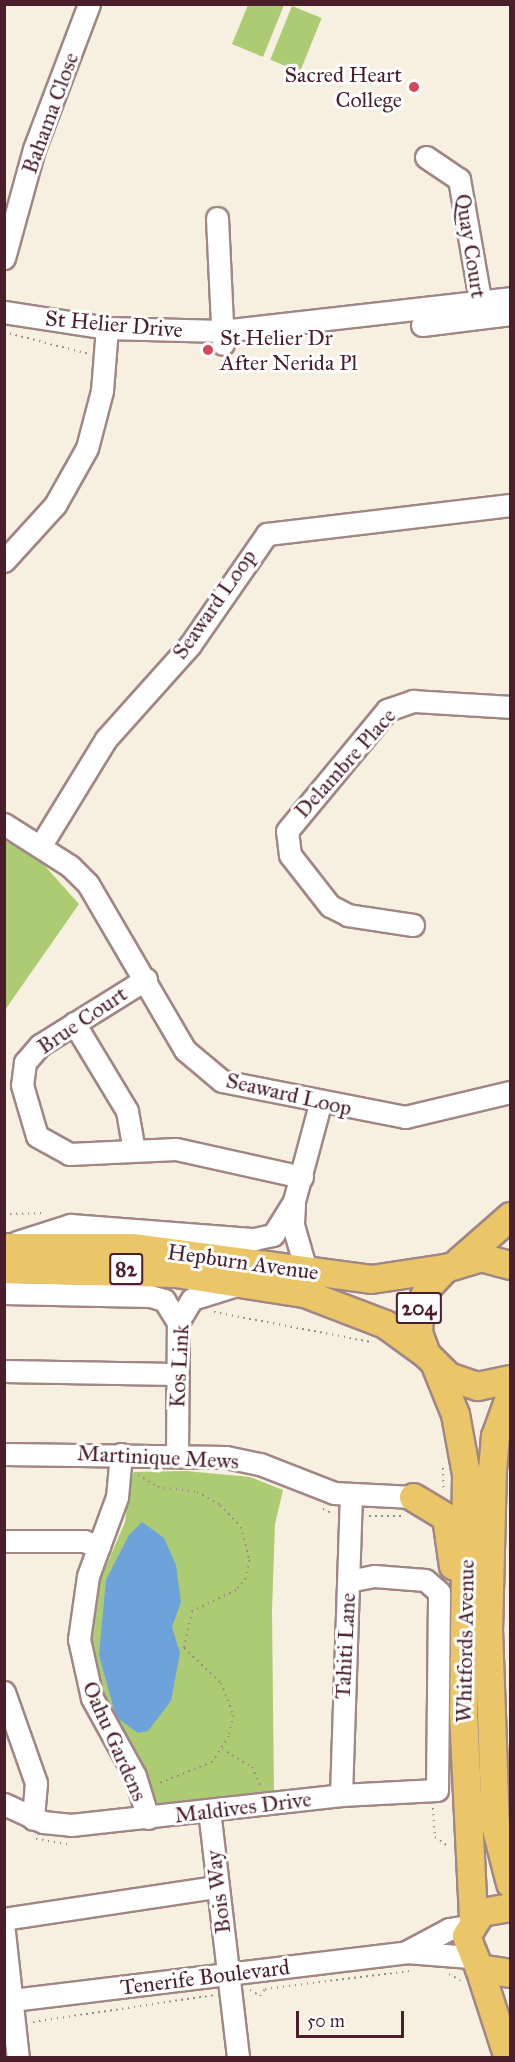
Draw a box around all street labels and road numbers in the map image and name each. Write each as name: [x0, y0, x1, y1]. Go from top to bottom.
street label: Bahama Close: [16, 49, 84, 177]
street label: Quay Court: [450, 192, 492, 300]
street label: St Helier Drive: [44, 305, 184, 343]
street label: Seaward Loop: [166, 544, 262, 664]
street label: Delambre Place: [289, 703, 401, 823]
street label: Brue Court: [32, 980, 132, 1060]
street label: Seaward Loop: [224, 1067, 354, 1121]
street label: Hepburn Avenue: [166, 1238, 320, 1286]
road number: 82: [108, 1251, 144, 1287]
road number: 204: [395, 1290, 443, 1326]
street label: Kos Link: [164, 1323, 194, 1409]
street label: Martinique Mews: [76, 1440, 240, 1474]
street label: Whitfords Avenue: [450, 1559, 480, 1723]
street label: Tahiti Lane: [329, 1592, 361, 1700]
street label: Oahu Gardens: [77, 1677, 153, 1805]
street label: Maldives Drive: [173, 1786, 313, 1828]
street label: Bois Way: [200, 1849, 236, 1935]
street label: Tenerife Boulevard: [119, 1954, 291, 2000]

